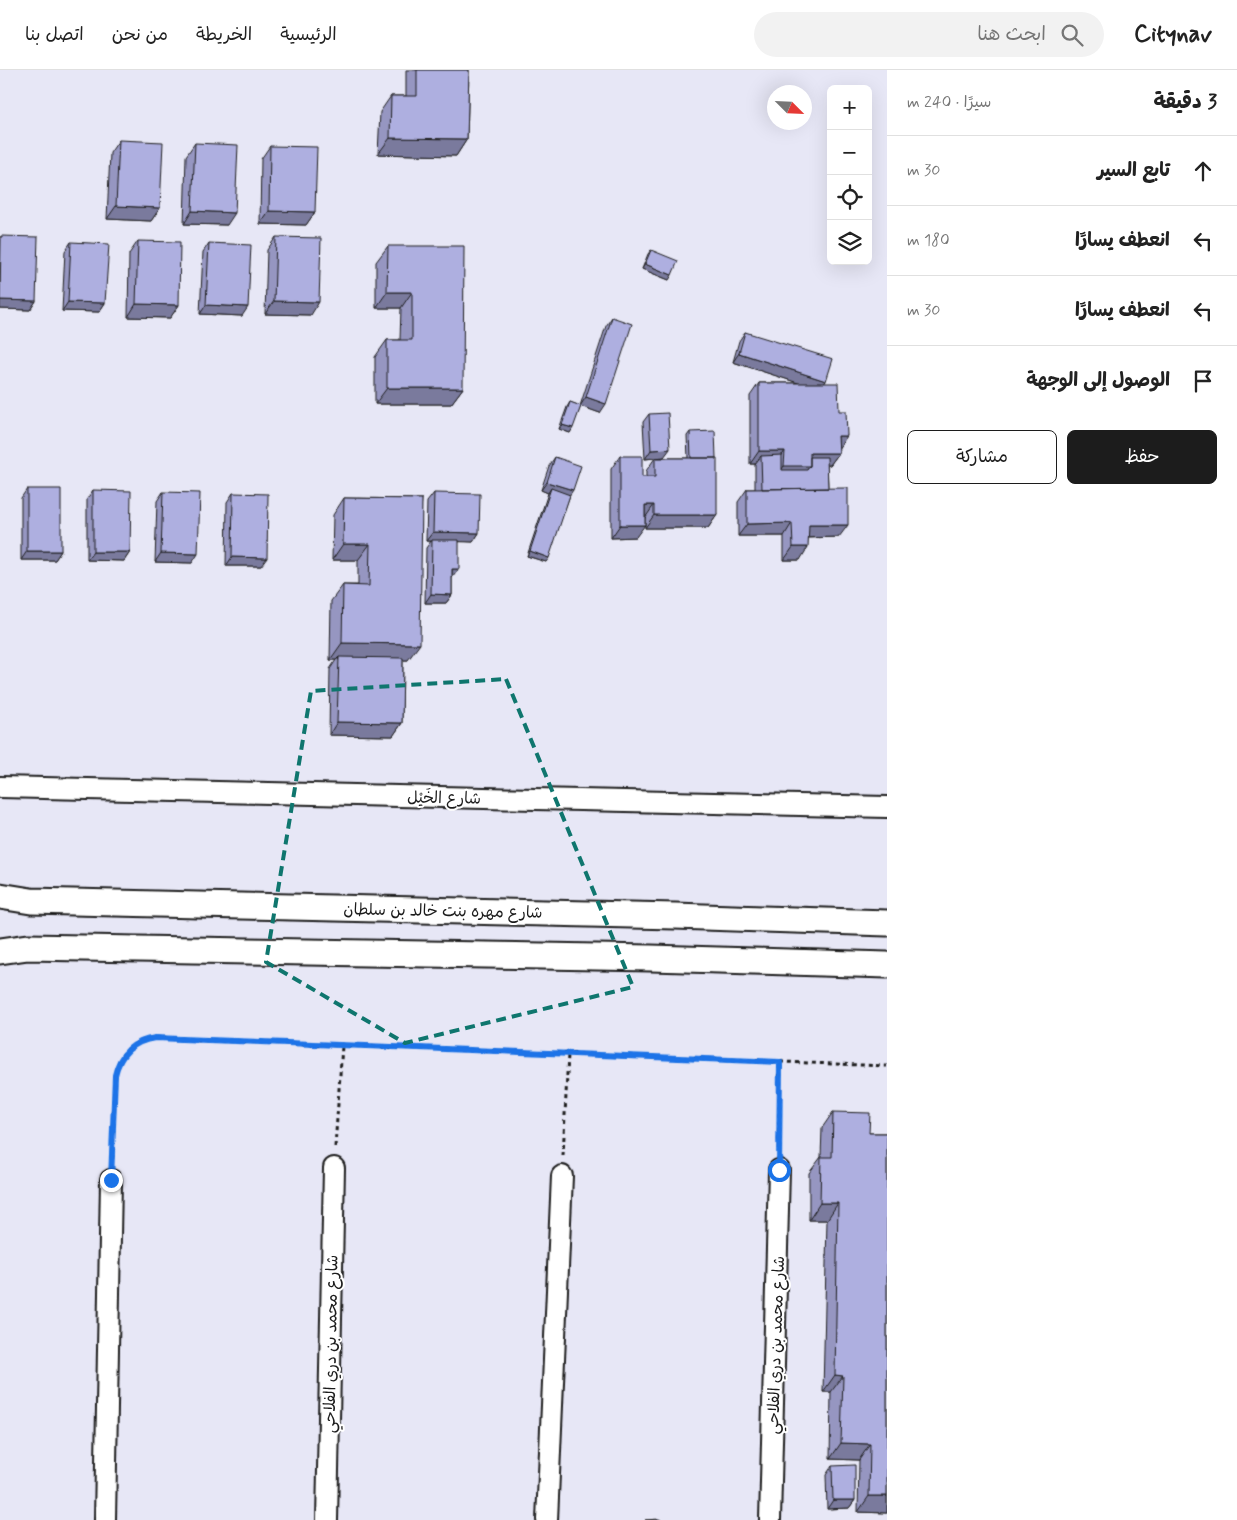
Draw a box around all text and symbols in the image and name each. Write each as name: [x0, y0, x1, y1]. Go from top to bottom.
search box: [754, 12, 1104, 57]
text: Citynav: [1134, 19, 1212, 50]
icon: search: [1058, 21, 1086, 49]
text: ابحث هنا: [977, 22, 1046, 47]
text: اتصل بنا: [25, 23, 84, 47]
text: من نحن: [112, 23, 168, 47]
text: الخريطة: [196, 23, 252, 47]
text: الرئيسية: [280, 23, 337, 47]
north arrow: [767, 85, 812, 130]
map controls: [827, 85, 872, 265]
button: +: [827, 85, 872, 130]
text: 3 دقيقة: [1153, 88, 1217, 116]
text: سيرًا · 240 m: [907, 92, 991, 113]
button: −: [827, 130, 872, 175]
icon: ahead: [1189, 157, 1217, 185]
text: تابع السير: [1097, 158, 1170, 183]
text: 30 m: [907, 160, 940, 181]
button: locate: [827, 175, 872, 220]
button: layers: [827, 220, 872, 265]
icon: left: [1189, 227, 1217, 255]
text: انعطف يسارًا: [1075, 228, 1170, 253]
text: 180 m: [907, 230, 950, 251]
icon: left: [1189, 297, 1217, 325]
text: انعطف يسارًا: [1075, 298, 1170, 323]
text: 30 m: [907, 300, 940, 321]
icon: arrive: [1189, 367, 1217, 395]
text: الوصول إلى الوجهة: [1026, 368, 1170, 393]
button: مشاركة: [907, 430, 1057, 484]
button: حفظ: [1067, 430, 1217, 484]
street label: شارع الخَيْل: [407, 787, 481, 810]
street label: شارع مهره بنت خالد بن سلطان: [343, 899, 543, 924]
route start: [768, 1159, 791, 1182]
route end: [100, 1169, 123, 1192]
street label: شارع محمد بن دري الفلاحي: [319, 1255, 347, 1434]
street label: شارع محمد بن دري الفلاحي: [763, 1255, 793, 1435]

